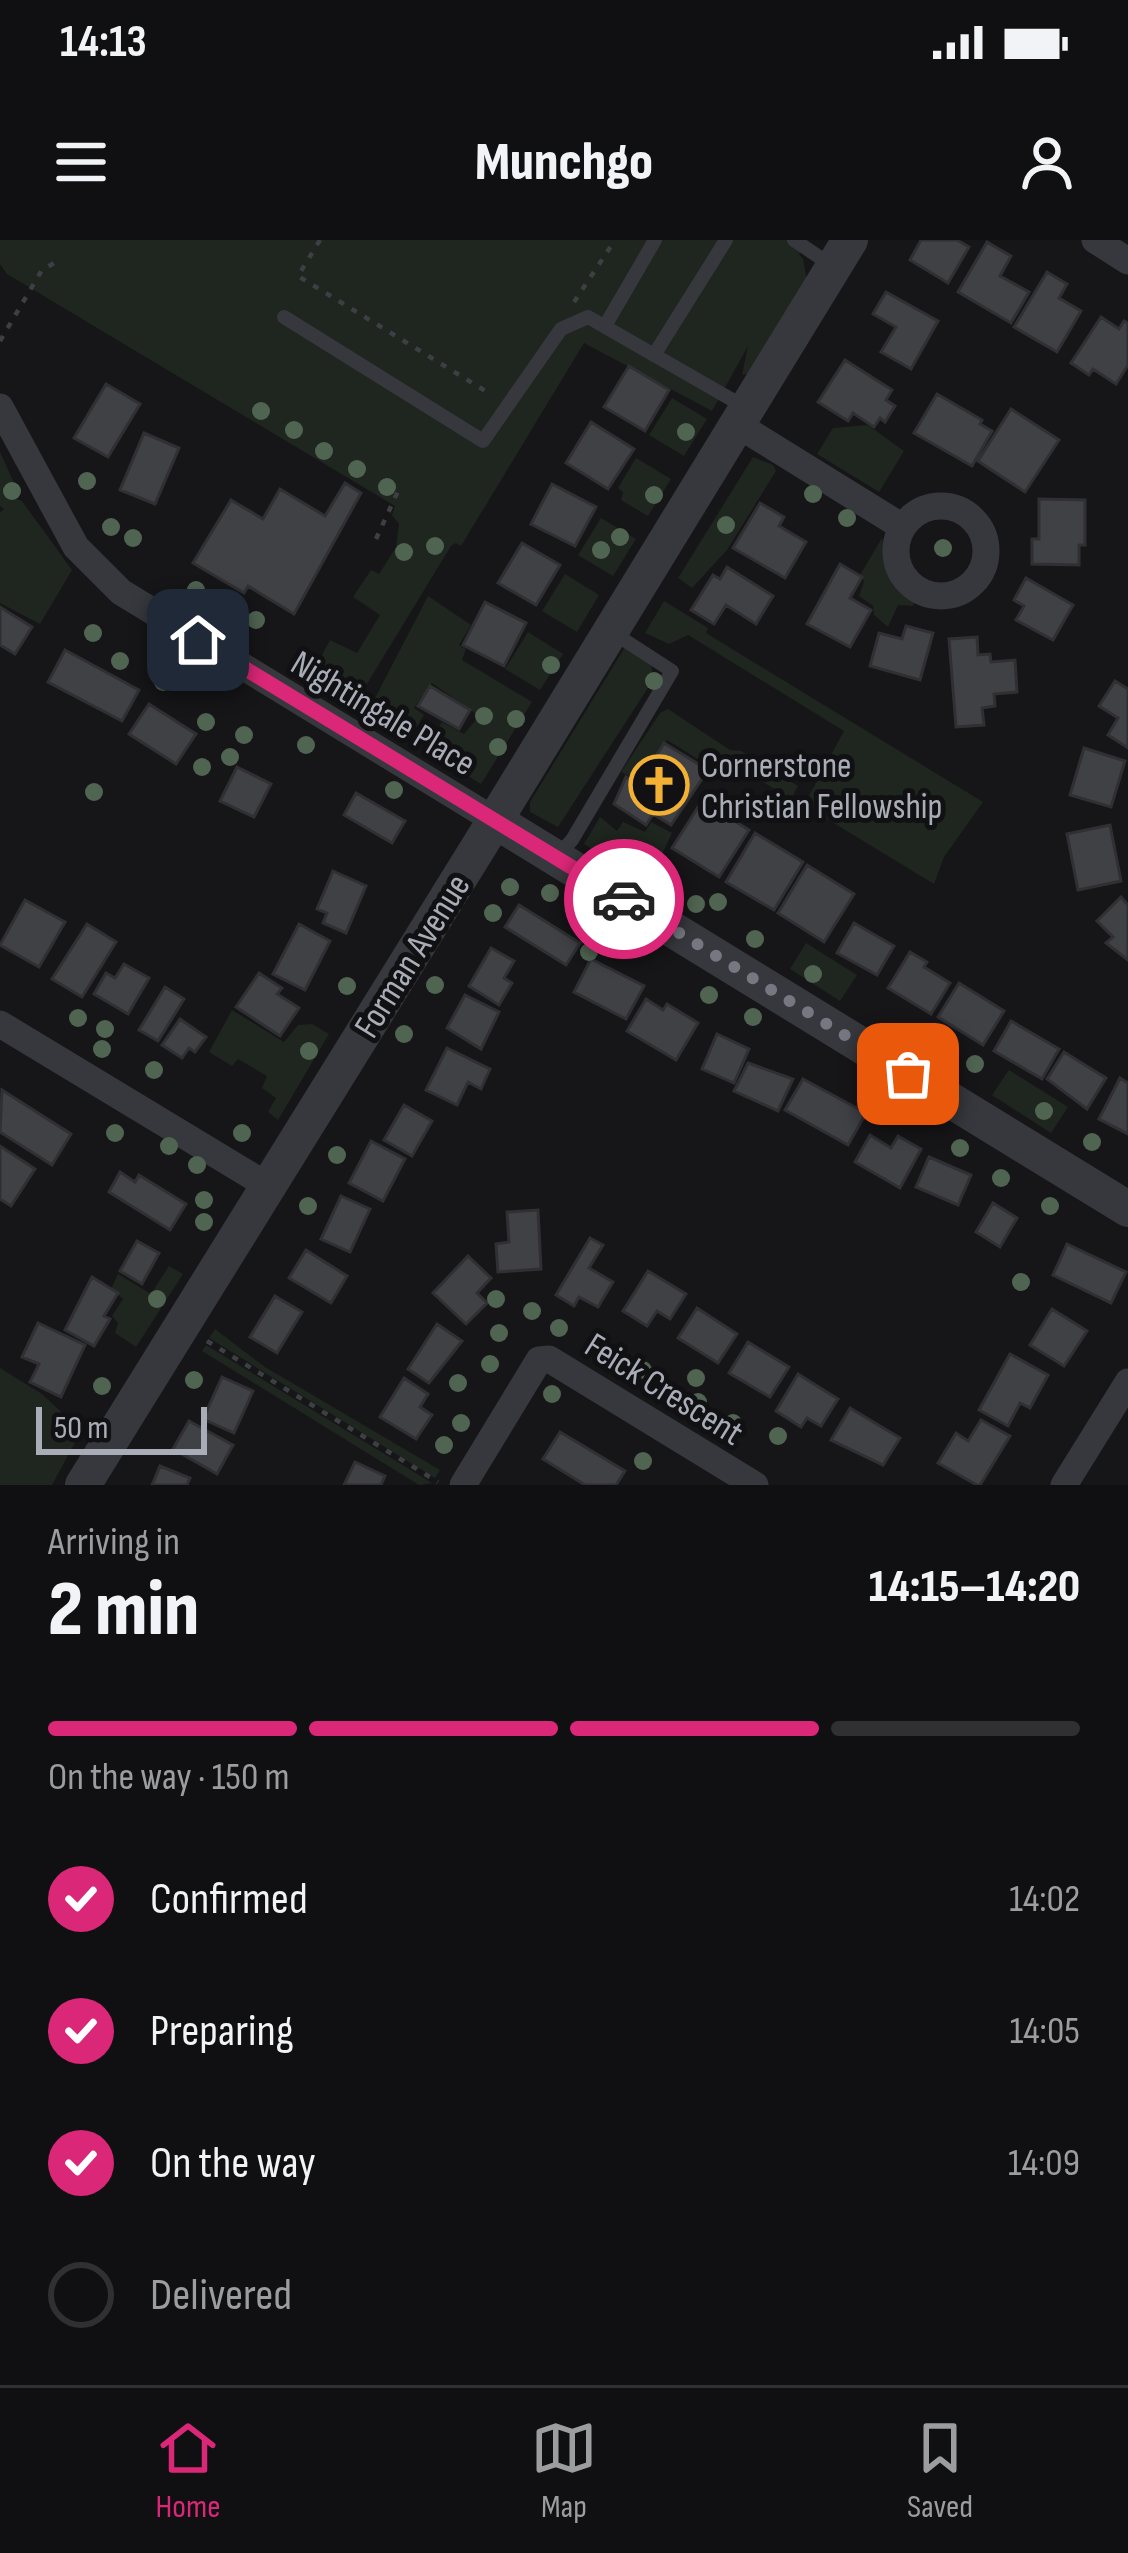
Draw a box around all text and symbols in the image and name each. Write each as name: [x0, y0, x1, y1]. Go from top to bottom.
text: 14:13: [60, 15, 147, 70]
icon: menu: [48, 129, 114, 195]
icon: person: [1014, 129, 1080, 195]
text: Munchgo: [475, 130, 653, 195]
pin: [147, 589, 249, 691]
icon: home: [165, 607, 231, 673]
street label: Nightingale Place: [283, 642, 483, 786]
place label: Cornerstone Christian Fellowship: [701, 745, 942, 829]
church icon: Cornerstone Christian Fellowship: [628, 754, 690, 816]
courier: [564, 839, 684, 959]
icon: car: [591, 866, 657, 932]
street label: Forman Avenue: [346, 867, 480, 1046]
pin: [857, 1023, 959, 1125]
icon: bag: [875, 1041, 941, 1107]
street label: Feick Crescent: [577, 1325, 751, 1456]
scale bar: [36, 1401, 207, 1454]
text: 50 m: [54, 1408, 108, 1448]
text: Arriving in: [48, 1519, 180, 1566]
text: 14:15–14:20: [869, 1560, 1080, 1615]
text: 2 min: [48, 1564, 199, 1657]
text: On the way · 150 m: [48, 1754, 290, 1801]
icon: check: [48, 1866, 114, 1932]
text: Confirmed: [150, 1872, 308, 1927]
text: 14:02: [1009, 1876, 1080, 1923]
icon: check: [48, 1998, 114, 2064]
text: Preparing: [150, 2004, 294, 2059]
text: 14:05: [1010, 2008, 1080, 2055]
icon: check: [48, 2130, 114, 2196]
text: On the way: [150, 2136, 316, 2191]
text: 14:09: [1008, 2140, 1080, 2187]
text: Delivered: [150, 2268, 292, 2323]
tab: Home: [155, 2415, 221, 2527]
tab: Map: [531, 2415, 597, 2527]
tab: Saved: [907, 2415, 973, 2527]

